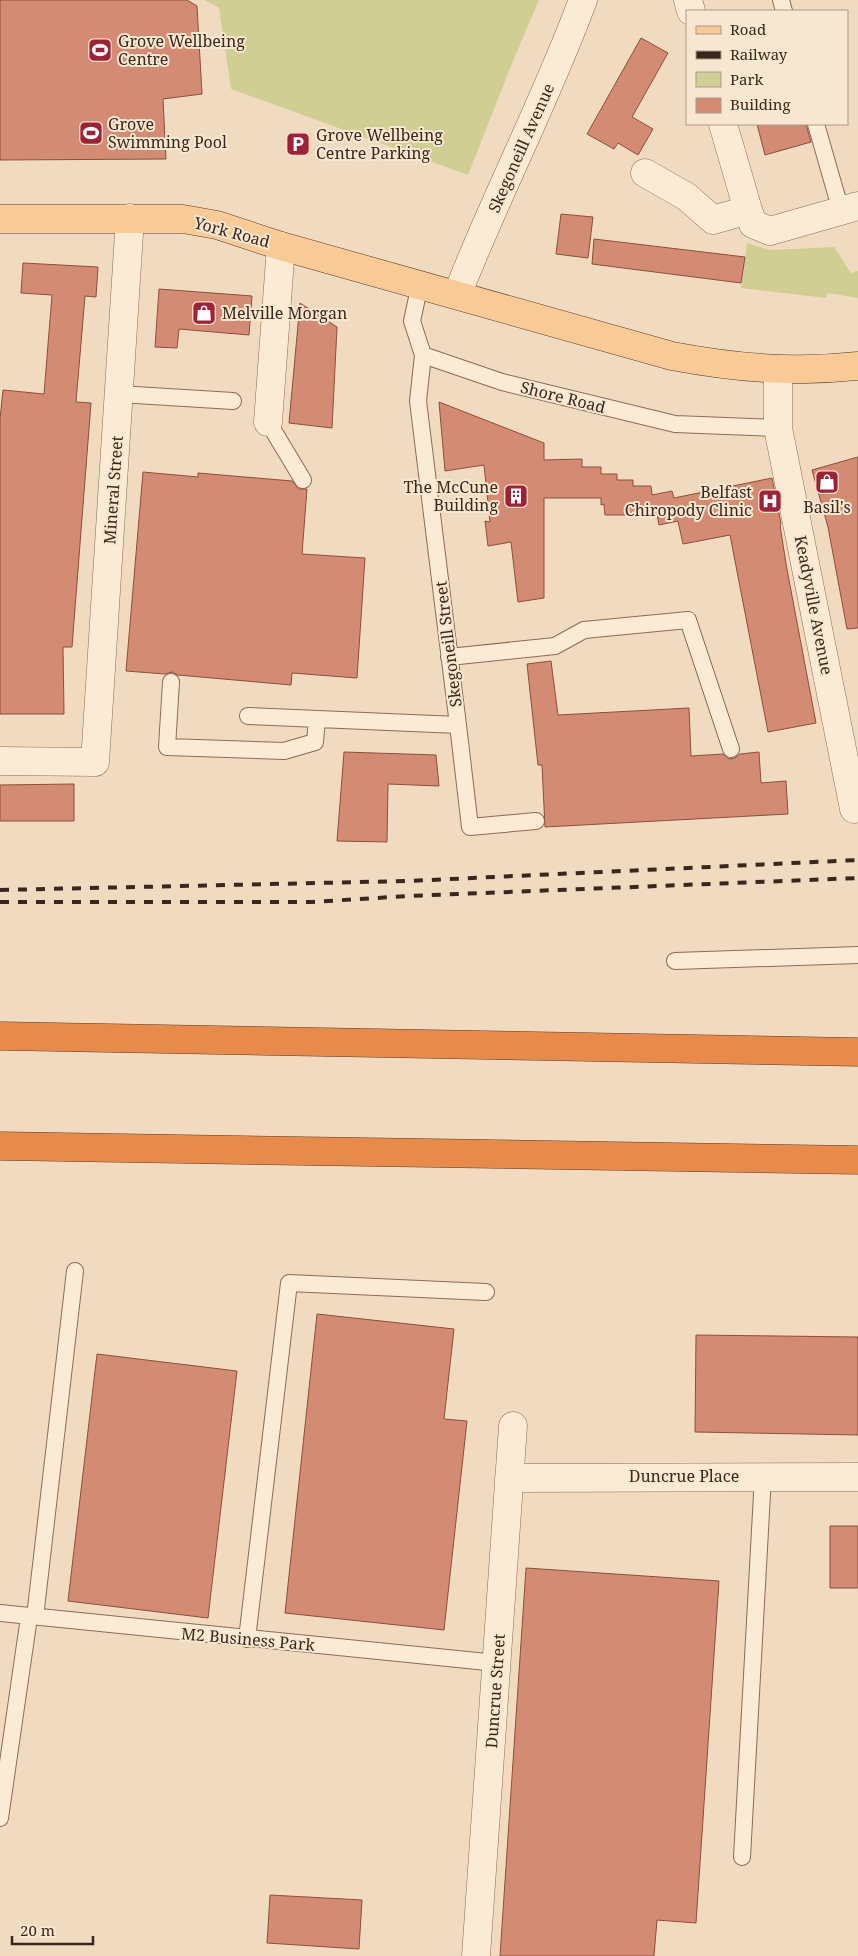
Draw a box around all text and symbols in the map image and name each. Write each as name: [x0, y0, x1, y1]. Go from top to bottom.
legend: [686, 10, 848, 125]
text: Road: [730, 19, 766, 39]
place label: Grove Wellbeing Centre: [118, 30, 245, 70]
sports icon: Grove Wellbeing Centre: [87, 37, 113, 63]
text: Railway: [730, 44, 788, 64]
text: Park: [730, 69, 764, 89]
street label: Skegoneill Avenue: [483, 80, 559, 216]
text: Building: [730, 94, 791, 114]
place label: Grove Swimming Pool: [108, 113, 227, 153]
sports icon: Grove Swimming Pool: [78, 120, 104, 146]
place label: Grove Wellbeing Centre Parking: [316, 124, 443, 164]
parking icon: Grove Wellbeing Centre Parking: [285, 131, 311, 157]
street label: York Road: [191, 211, 273, 253]
shop icon: Melville Morgan: [191, 300, 217, 326]
place label: Melville Morgan: [222, 302, 347, 324]
street label: Shore Road: [518, 376, 608, 418]
street label: Mineral Street: [98, 435, 128, 545]
shop icon: Basil's: [814, 469, 840, 495]
place label: The McCune Building: [404, 476, 498, 516]
place label: Belfast Chiropody Clinic: [625, 481, 752, 521]
building icon: The McCune Building: [503, 483, 529, 509]
hospital icon: Belfast Chiropody Clinic: [757, 488, 783, 514]
place label: Basil's: [803, 496, 851, 518]
street label: Keadyville Avenue: [790, 533, 838, 677]
street label: Skegoneill Street: [429, 579, 467, 708]
street label: Duncrue Place: [629, 1465, 739, 1487]
street label: M2 Business Park: [180, 1622, 316, 1656]
street label: Duncrue Street: [480, 1632, 510, 1749]
scale bar: [12, 1914, 94, 1946]
text: 20 m: [20, 1920, 55, 1940]

